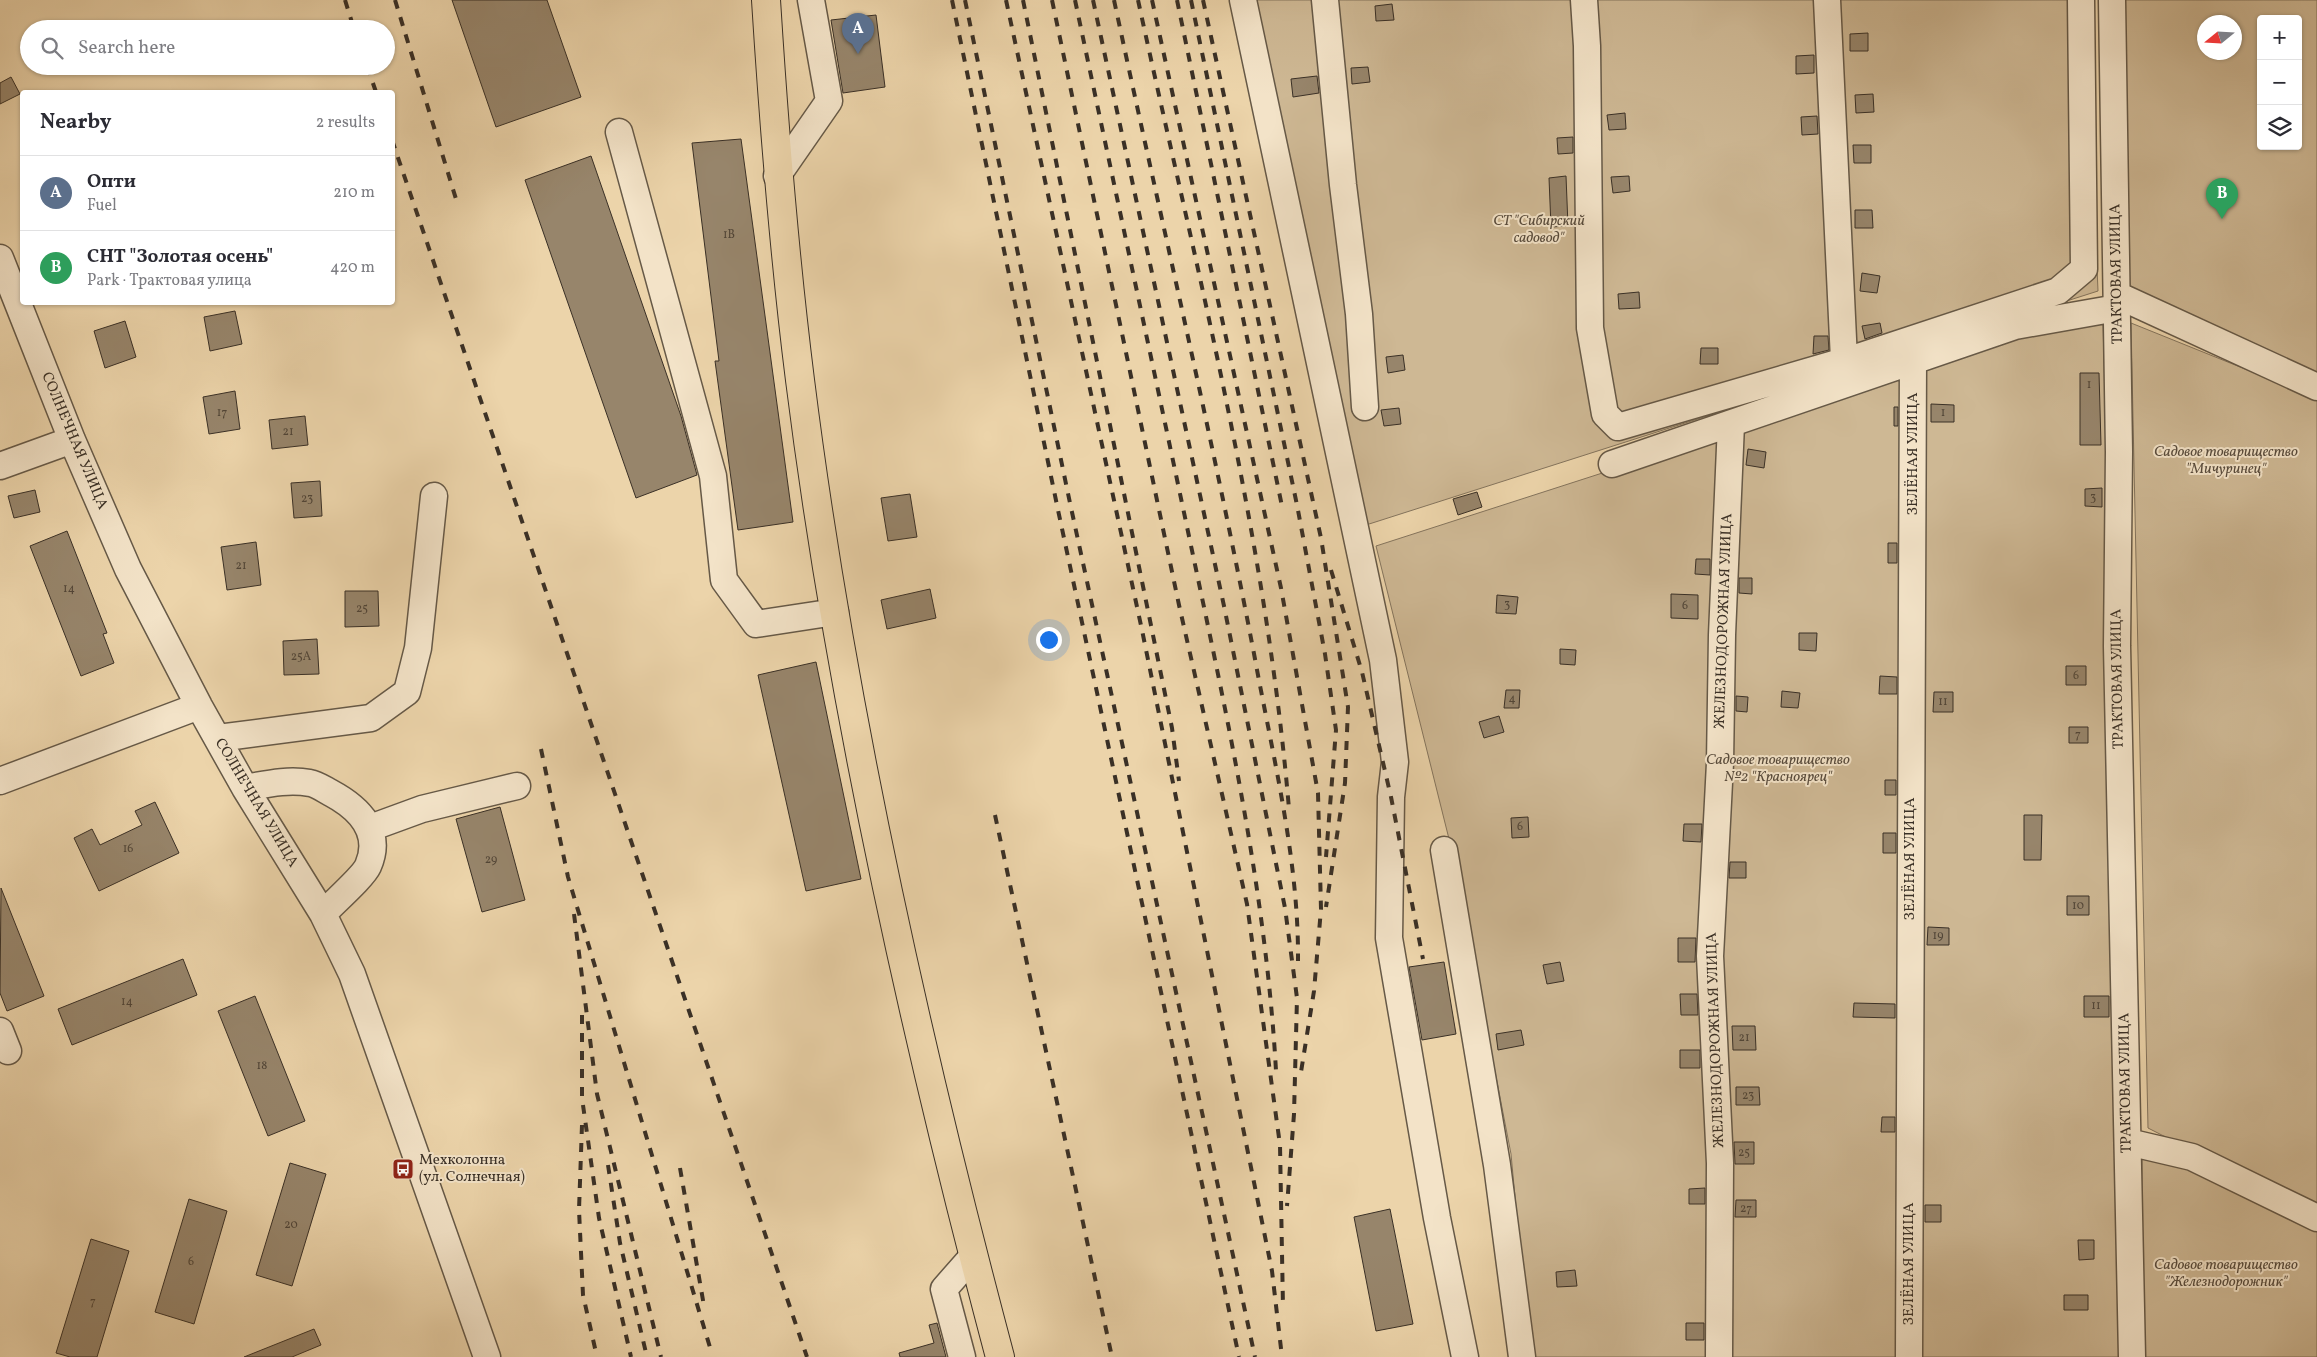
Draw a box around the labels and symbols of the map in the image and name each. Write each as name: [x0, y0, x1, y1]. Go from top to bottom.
pin: A: [842, 13, 874, 54]
north arrow: [2197, 15, 2242, 60]
pin: B: [2206, 178, 2238, 219]
street label: ТРАКТОВАЯ УЛИЦА: [2105, 203, 2129, 344]
park label: СТ "Сибирский садовод": [1493, 211, 1585, 249]
house number: 1В: [723, 227, 735, 243]
street label: СОЛНЕЧНАЯ УЛИЦА: [36, 369, 113, 513]
house number: 1: [2087, 377, 2091, 393]
street label: ЗЕЛЁНАЯ УЛИЦА: [1903, 392, 1924, 516]
house number: 17: [217, 405, 227, 421]
house number: 1: [1941, 405, 1945, 421]
house number: 21: [282, 424, 294, 440]
park label: Садовое товарищество "Мичуринец": [2154, 442, 2298, 480]
house number: 3: [2090, 490, 2096, 506]
house number: 23: [301, 491, 313, 507]
street label: ЖЕЛЕЗНОДОРОЖНАЯ УЛИЦА: [1710, 512, 1738, 729]
house number: 21: [235, 558, 247, 574]
house number: 14: [63, 581, 75, 597]
house number: 3: [1504, 597, 1510, 613]
house number: 6: [1682, 598, 1688, 614]
house number: 25: [356, 601, 368, 617]
street label: ТРАКТОВАЯ УЛИЦА: [2106, 608, 2130, 749]
your location: [1036, 627, 1062, 653]
house number: 25А: [291, 649, 312, 665]
house number: 6: [2073, 668, 2079, 684]
house number: 4: [1508, 691, 1516, 707]
house number: 11: [1938, 694, 1948, 710]
house number: 7: [2075, 727, 2081, 743]
street label: СОЛНЕЧНАЯ УЛИЦА: [209, 734, 303, 872]
park label: Садовое товарищество №2 "Красноярец": [1706, 750, 1850, 788]
street label: ЗЕЛЁНАЯ УЛИЦА: [1900, 797, 1921, 921]
house number: 6: [1517, 819, 1523, 835]
house number: 16: [123, 841, 133, 857]
house number: 29: [485, 852, 497, 868]
house number: 10: [2072, 898, 2084, 914]
house number: 19: [1933, 928, 1943, 944]
street label: ЖЕЛЕЗНОДОРОЖНАЯ УЛИЦА: [1702, 931, 1730, 1148]
house number: 14: [121, 994, 133, 1010]
house number: 11: [2091, 998, 2101, 1014]
street label: ТРАКТОВАЯ УЛИЦА: [2114, 1012, 2138, 1153]
house number: 21: [1738, 1030, 1750, 1046]
house number: 18: [257, 1058, 267, 1074]
house number: 23: [1742, 1088, 1754, 1104]
house number: 25: [1738, 1145, 1750, 1161]
place label: Мехколонна (ул. Солнечная): [419, 1150, 525, 1188]
bus stop icon: Мехколонна (ул. Солнечная): [391, 1157, 415, 1181]
house number: 27: [1740, 1201, 1752, 1217]
street label: ЗЕЛЁНАЯ УЛИЦА: [1899, 1202, 1920, 1326]
house number: 20: [284, 1217, 298, 1233]
house number: 6: [188, 1254, 194, 1270]
park label: Садовое товарищество "Железнодорожник": [2154, 1255, 2298, 1293]
house number: 7: [90, 1294, 96, 1310]

